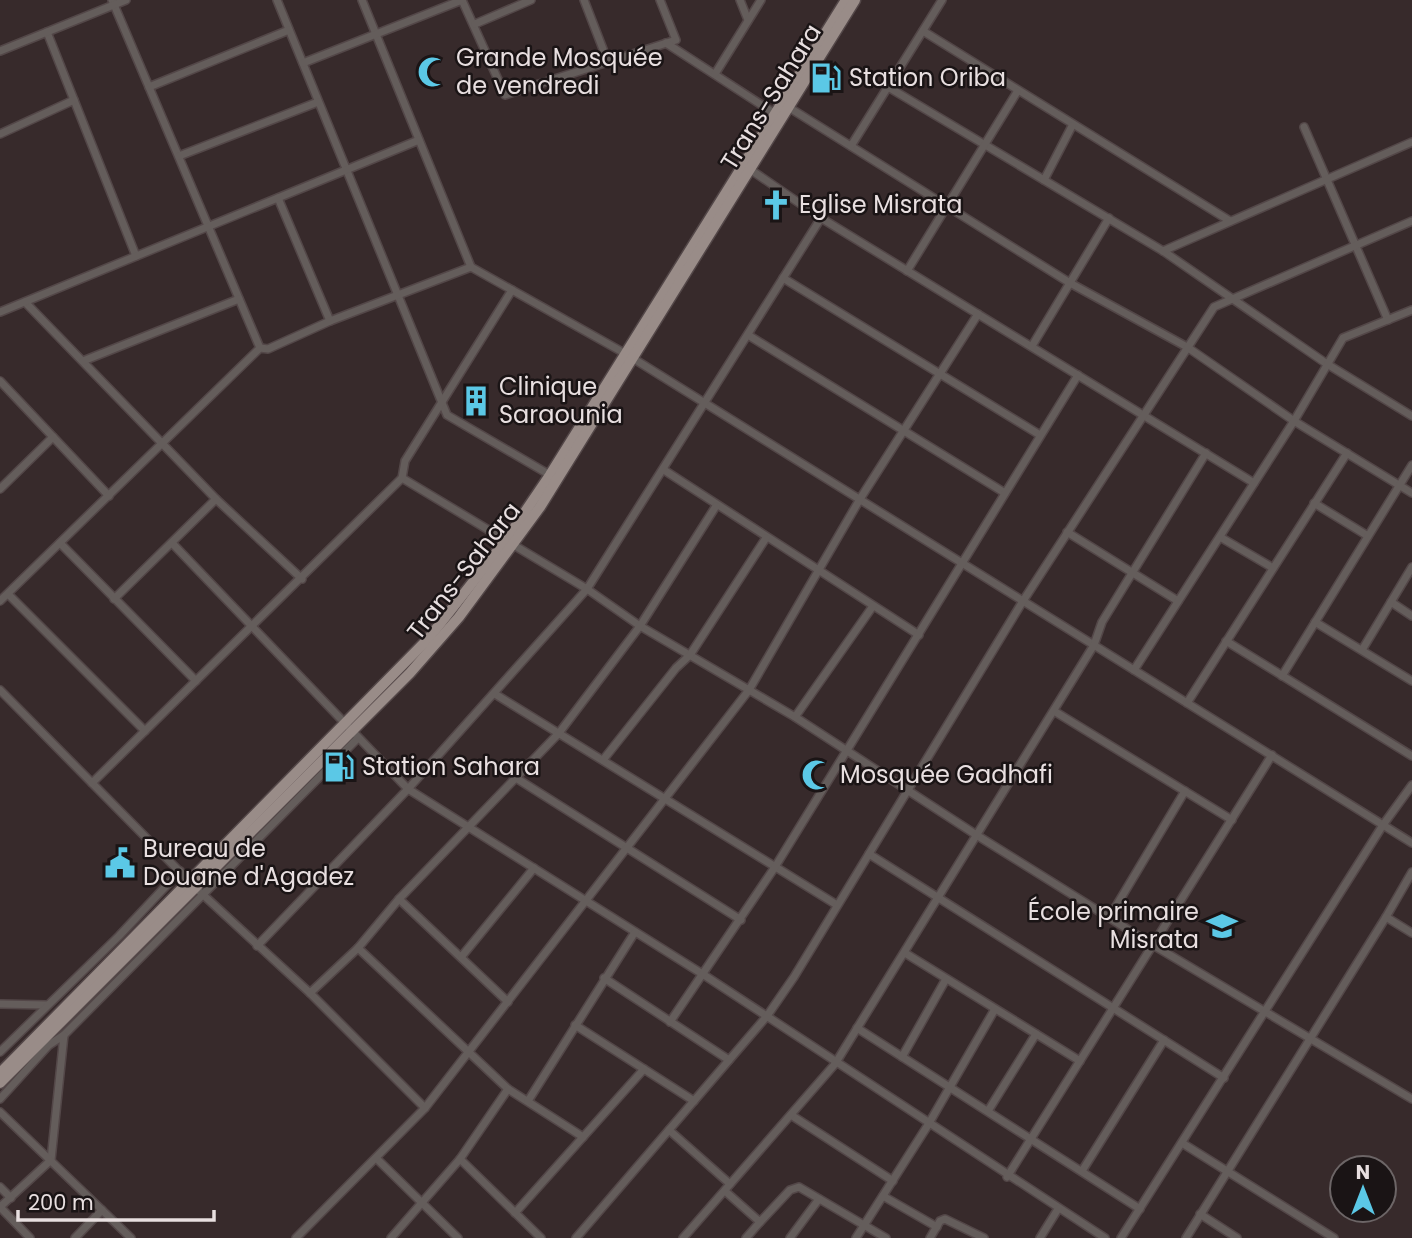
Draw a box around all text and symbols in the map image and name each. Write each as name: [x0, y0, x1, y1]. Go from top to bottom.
street label: Trans-Sahara: [713, 17, 829, 176]
place label: Grande Mosquée de vendredi: [456, 41, 663, 102]
mosque icon: Grande Mosquée de vendredi: [416, 55, 450, 89]
fuel station icon: Station Oriba: [809, 61, 843, 95]
place label: Station Oriba: [849, 61, 1006, 94]
church icon: Eglise Misrata: [759, 188, 793, 222]
place label: Eglise Misrata: [799, 188, 962, 221]
place label: Clinique Saraounia: [499, 370, 623, 431]
building icon: Clinique Saraounia: [459, 384, 493, 418]
street label: Trans-Sahara: [399, 495, 528, 646]
fuel station icon: Station Sahara: [322, 750, 356, 784]
place label: Station Sahara: [362, 750, 540, 783]
mosque icon: Mosquée Gadhafi: [800, 758, 834, 792]
place label: Mosquée Gadhafi: [840, 758, 1053, 791]
place label: Bureau de Douane d'Agadez: [143, 832, 354, 893]
public building icon: Bureau de Douane d'Agadez: [103, 846, 137, 880]
place label: École primaire Misrata: [1028, 895, 1199, 956]
school or university icon: École primaire Misrata: [1205, 909, 1239, 943]
north arrow: [1328, 1154, 1398, 1224]
text: N: [1356, 1159, 1370, 1186]
scale bar: [18, 1178, 214, 1222]
text: 200 m: [28, 1188, 94, 1217]

